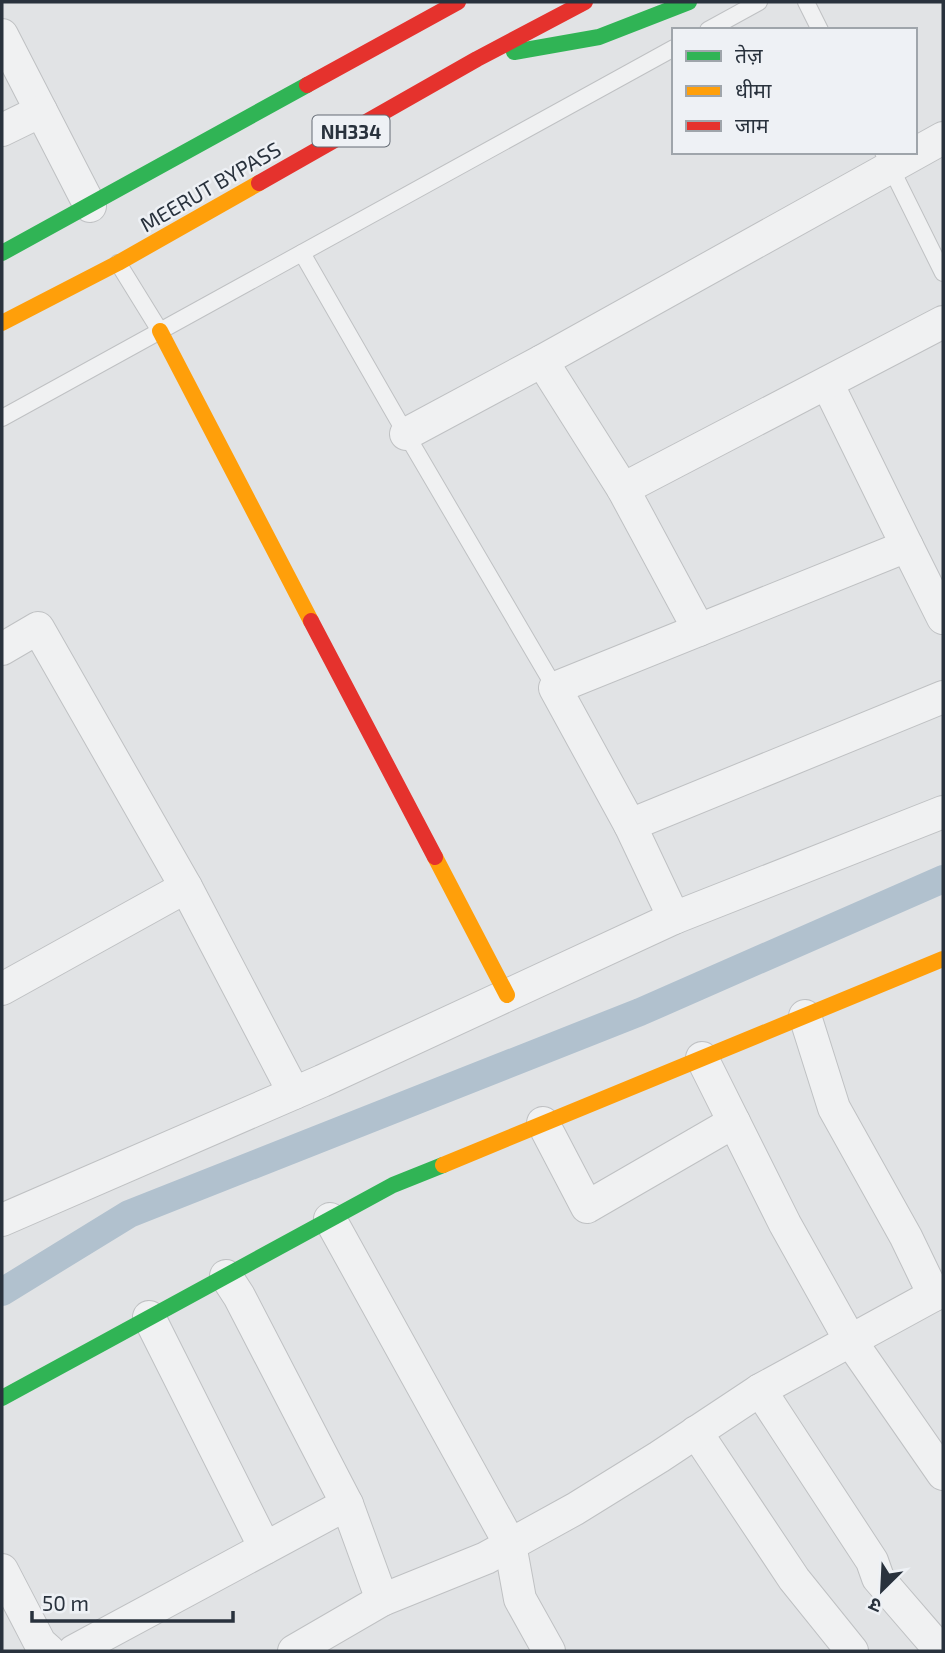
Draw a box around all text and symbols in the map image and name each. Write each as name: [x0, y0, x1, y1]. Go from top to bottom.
legend: [672, 28, 917, 154]
text: तेज़: [735, 42, 763, 67]
text: धीमा: [735, 77, 772, 102]
text: जाम: [735, 112, 769, 137]
road number: NH334: [312, 116, 390, 146]
street label: MEERUT BYPASS: [135, 136, 285, 236]
north arrow: [847, 1555, 917, 1625]
scale bar: [32, 1580, 233, 1624]
text: 50 m: [42, 1590, 89, 1615]
text: उ: [864, 1593, 885, 1619]

